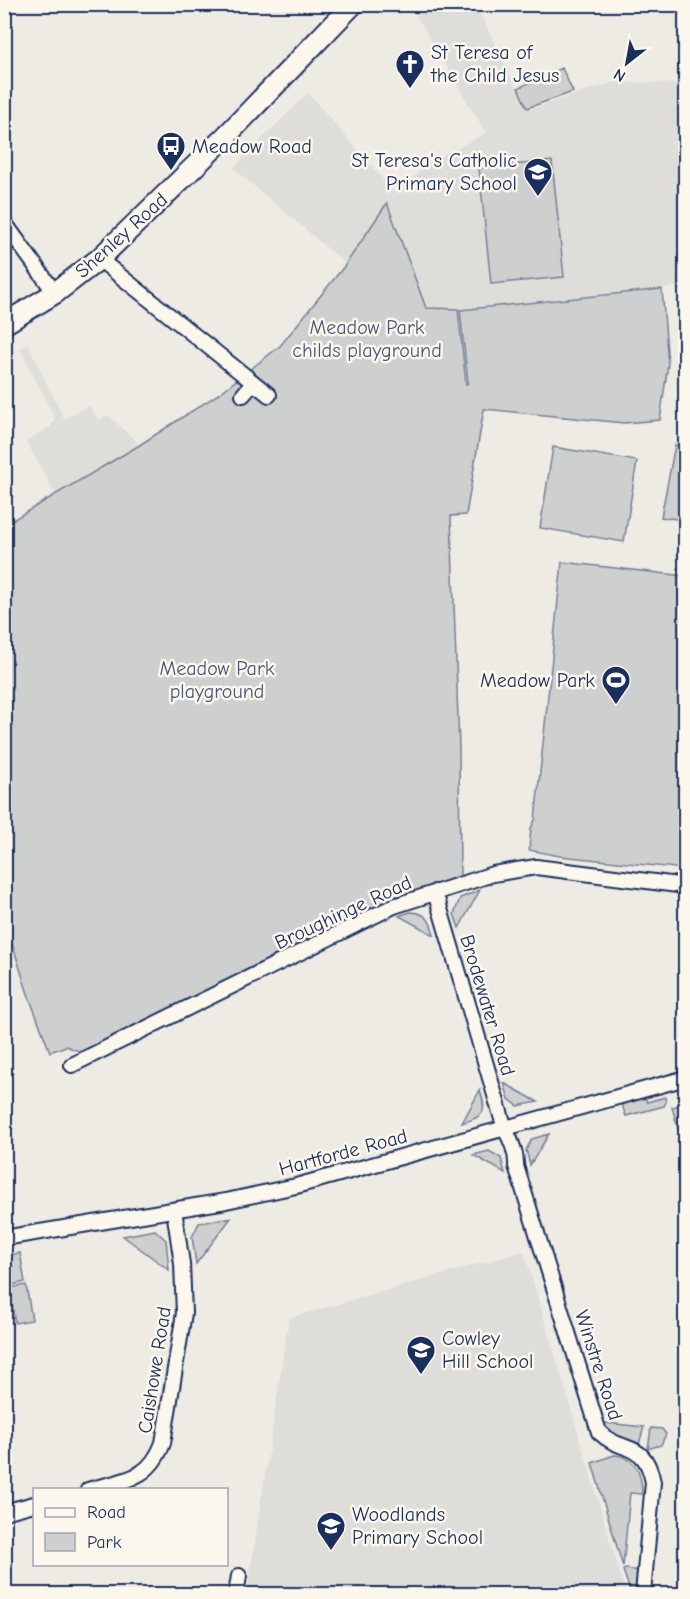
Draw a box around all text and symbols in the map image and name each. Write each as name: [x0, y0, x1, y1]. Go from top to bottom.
north arrow: [597, 33, 657, 93]
place label: St Teresa of the Child Jesus: [430, 41, 559, 87]
church icon: St Teresa of the Child Jesus: [394, 48, 426, 90]
text: N: [611, 65, 629, 85]
bus stop icon: Meadow Road: [155, 130, 187, 172]
place label: Meadow Road: [192, 135, 312, 158]
place label: St Teresa's Catholic Primary School: [351, 149, 517, 195]
school or university icon: St Teresa's Catholic Primary School: [522, 156, 554, 198]
street label: Shenley Road: [71, 188, 172, 283]
park label: Meadow Park childs playground: [292, 316, 442, 362]
park label: Meadow Park playground: [159, 657, 275, 703]
sports icon: Meadow Park: [600, 664, 632, 706]
place label: Meadow Park: [480, 669, 595, 692]
street label: Broughinge Road: [271, 871, 415, 954]
street label: Brodewater Road: [455, 932, 520, 1078]
street label: Hartforde Road: [276, 1124, 410, 1181]
street label: Caishowe Road: [133, 1305, 176, 1435]
street label: Winstre Road: [570, 1307, 627, 1423]
place label: Cowley Hill School: [442, 1327, 533, 1373]
school or university icon: Cowley Hill School: [405, 1334, 437, 1376]
legend: [33, 1488, 228, 1566]
text: Road: [87, 1502, 126, 1523]
place label: Woodlands Primary School: [352, 1503, 483, 1549]
school or university icon: Woodlands Primary School: [315, 1510, 347, 1552]
text: Park: [87, 1532, 122, 1553]

